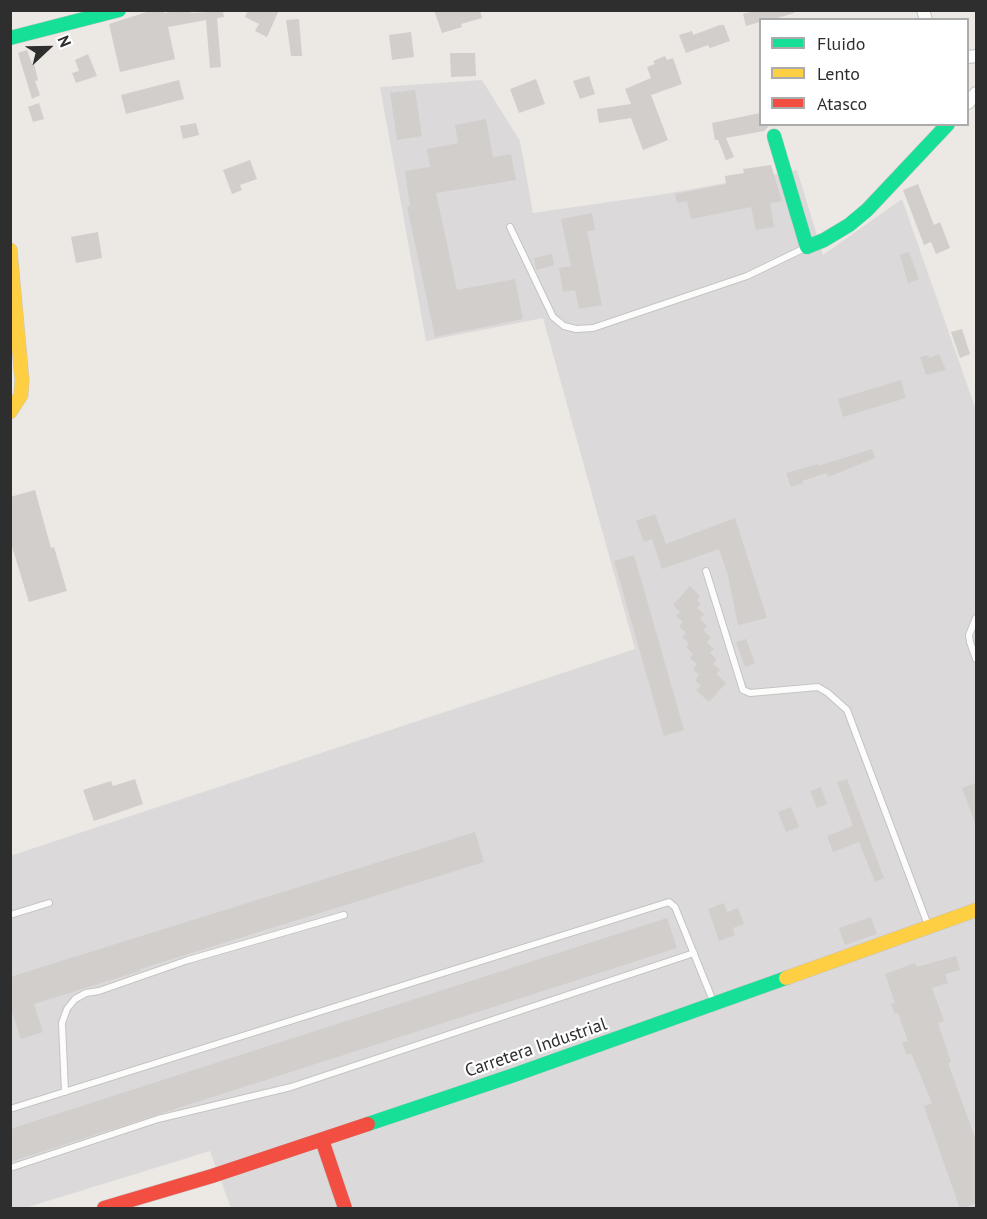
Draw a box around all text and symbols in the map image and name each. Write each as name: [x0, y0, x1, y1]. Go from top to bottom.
north arrow: [18, 18, 78, 78]
legend: [759, 18, 969, 126]
text: Fluido: [817, 32, 865, 55]
text: N: [53, 33, 76, 50]
text: Lento: [817, 62, 860, 85]
text: Atasco: [817, 92, 867, 115]
street label: Carretera Industrial: [462, 1014, 610, 1082]

